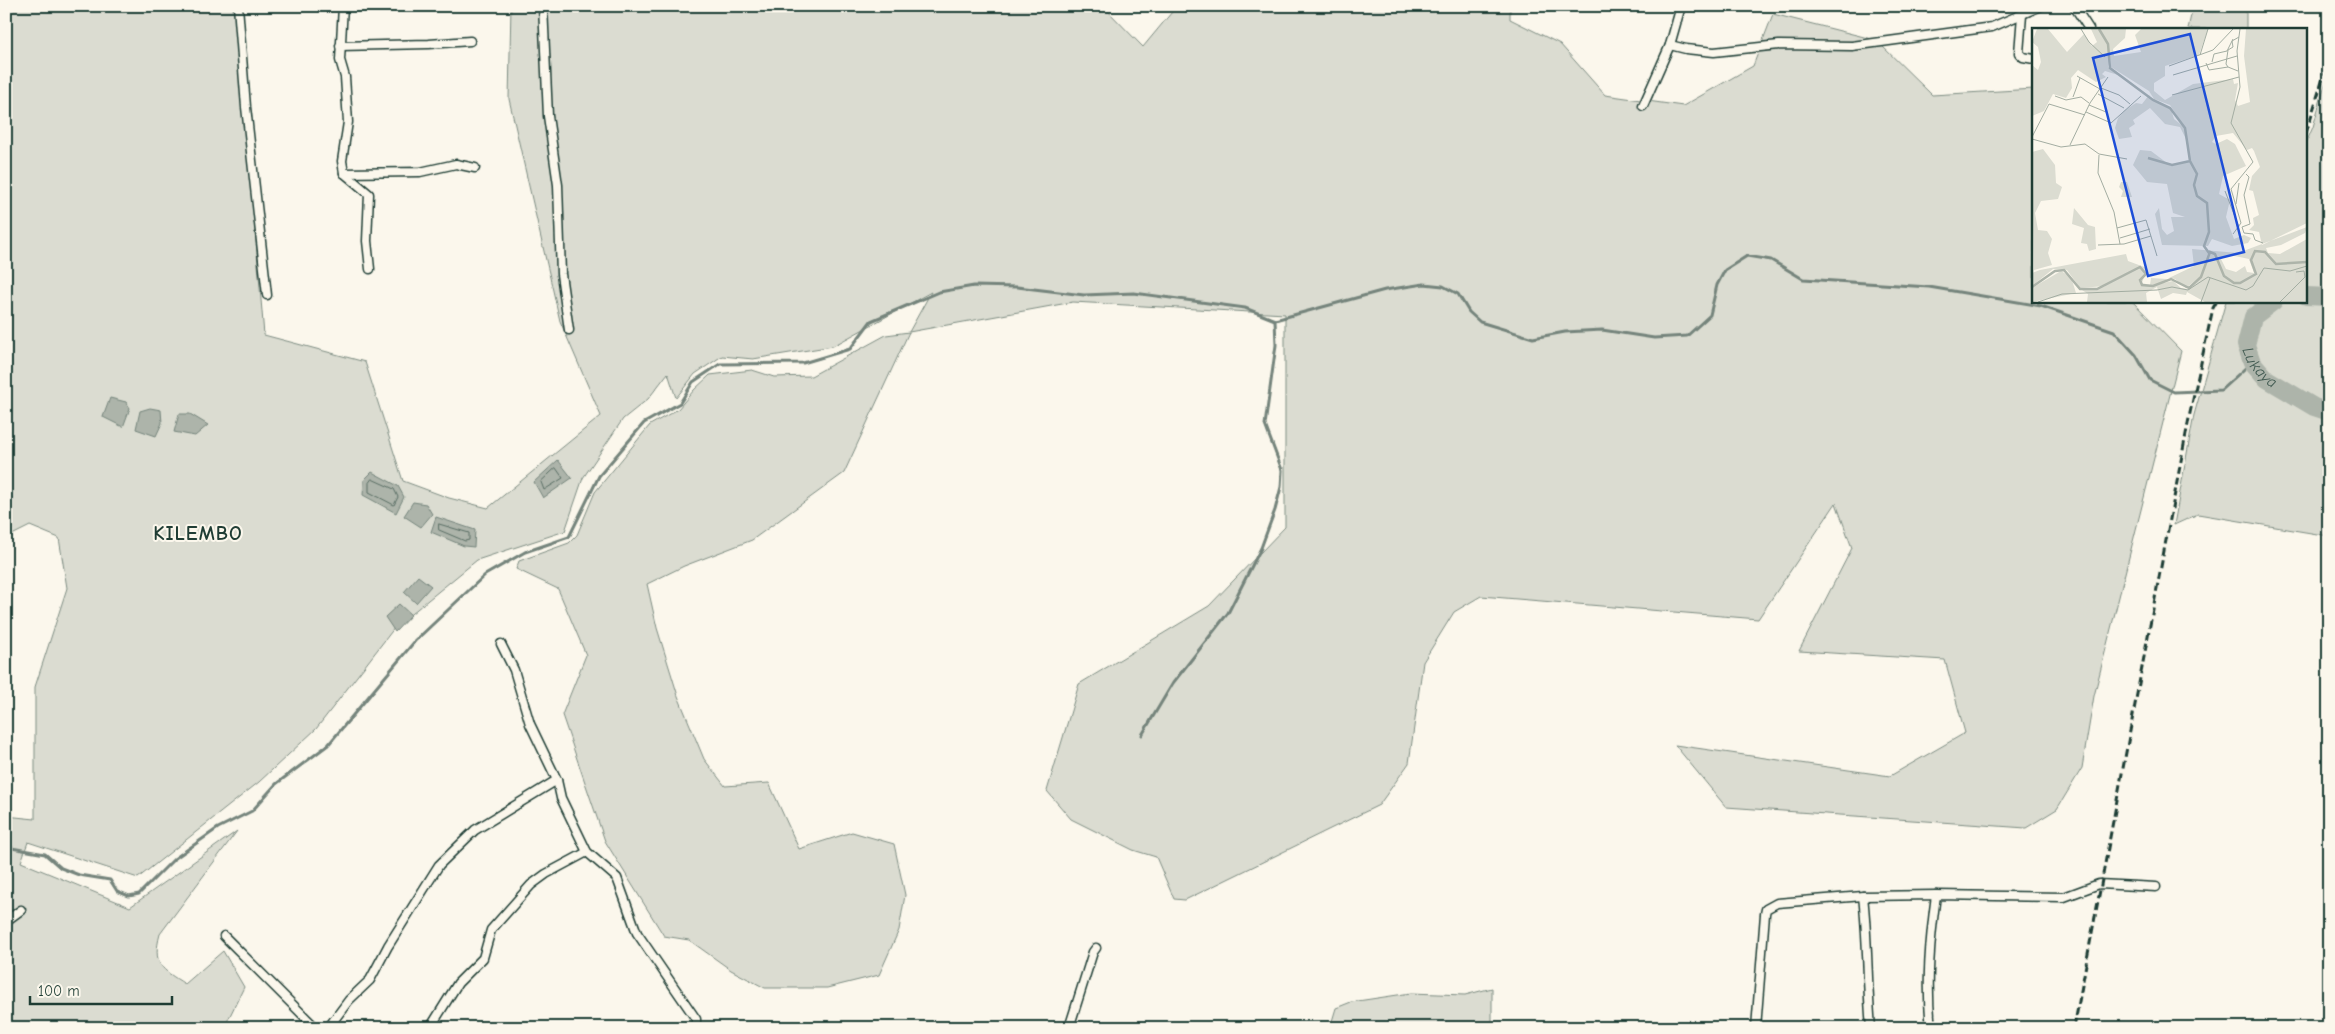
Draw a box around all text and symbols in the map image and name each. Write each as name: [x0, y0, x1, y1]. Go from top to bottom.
inset map: [2032, 28, 2308, 302]
water label: Lukaya: [2238, 345, 2280, 392]
district label: KILEMBO: [153, 522, 243, 545]
scale bar: [30, 974, 172, 1006]
text: 100 m: [38, 982, 80, 1000]

